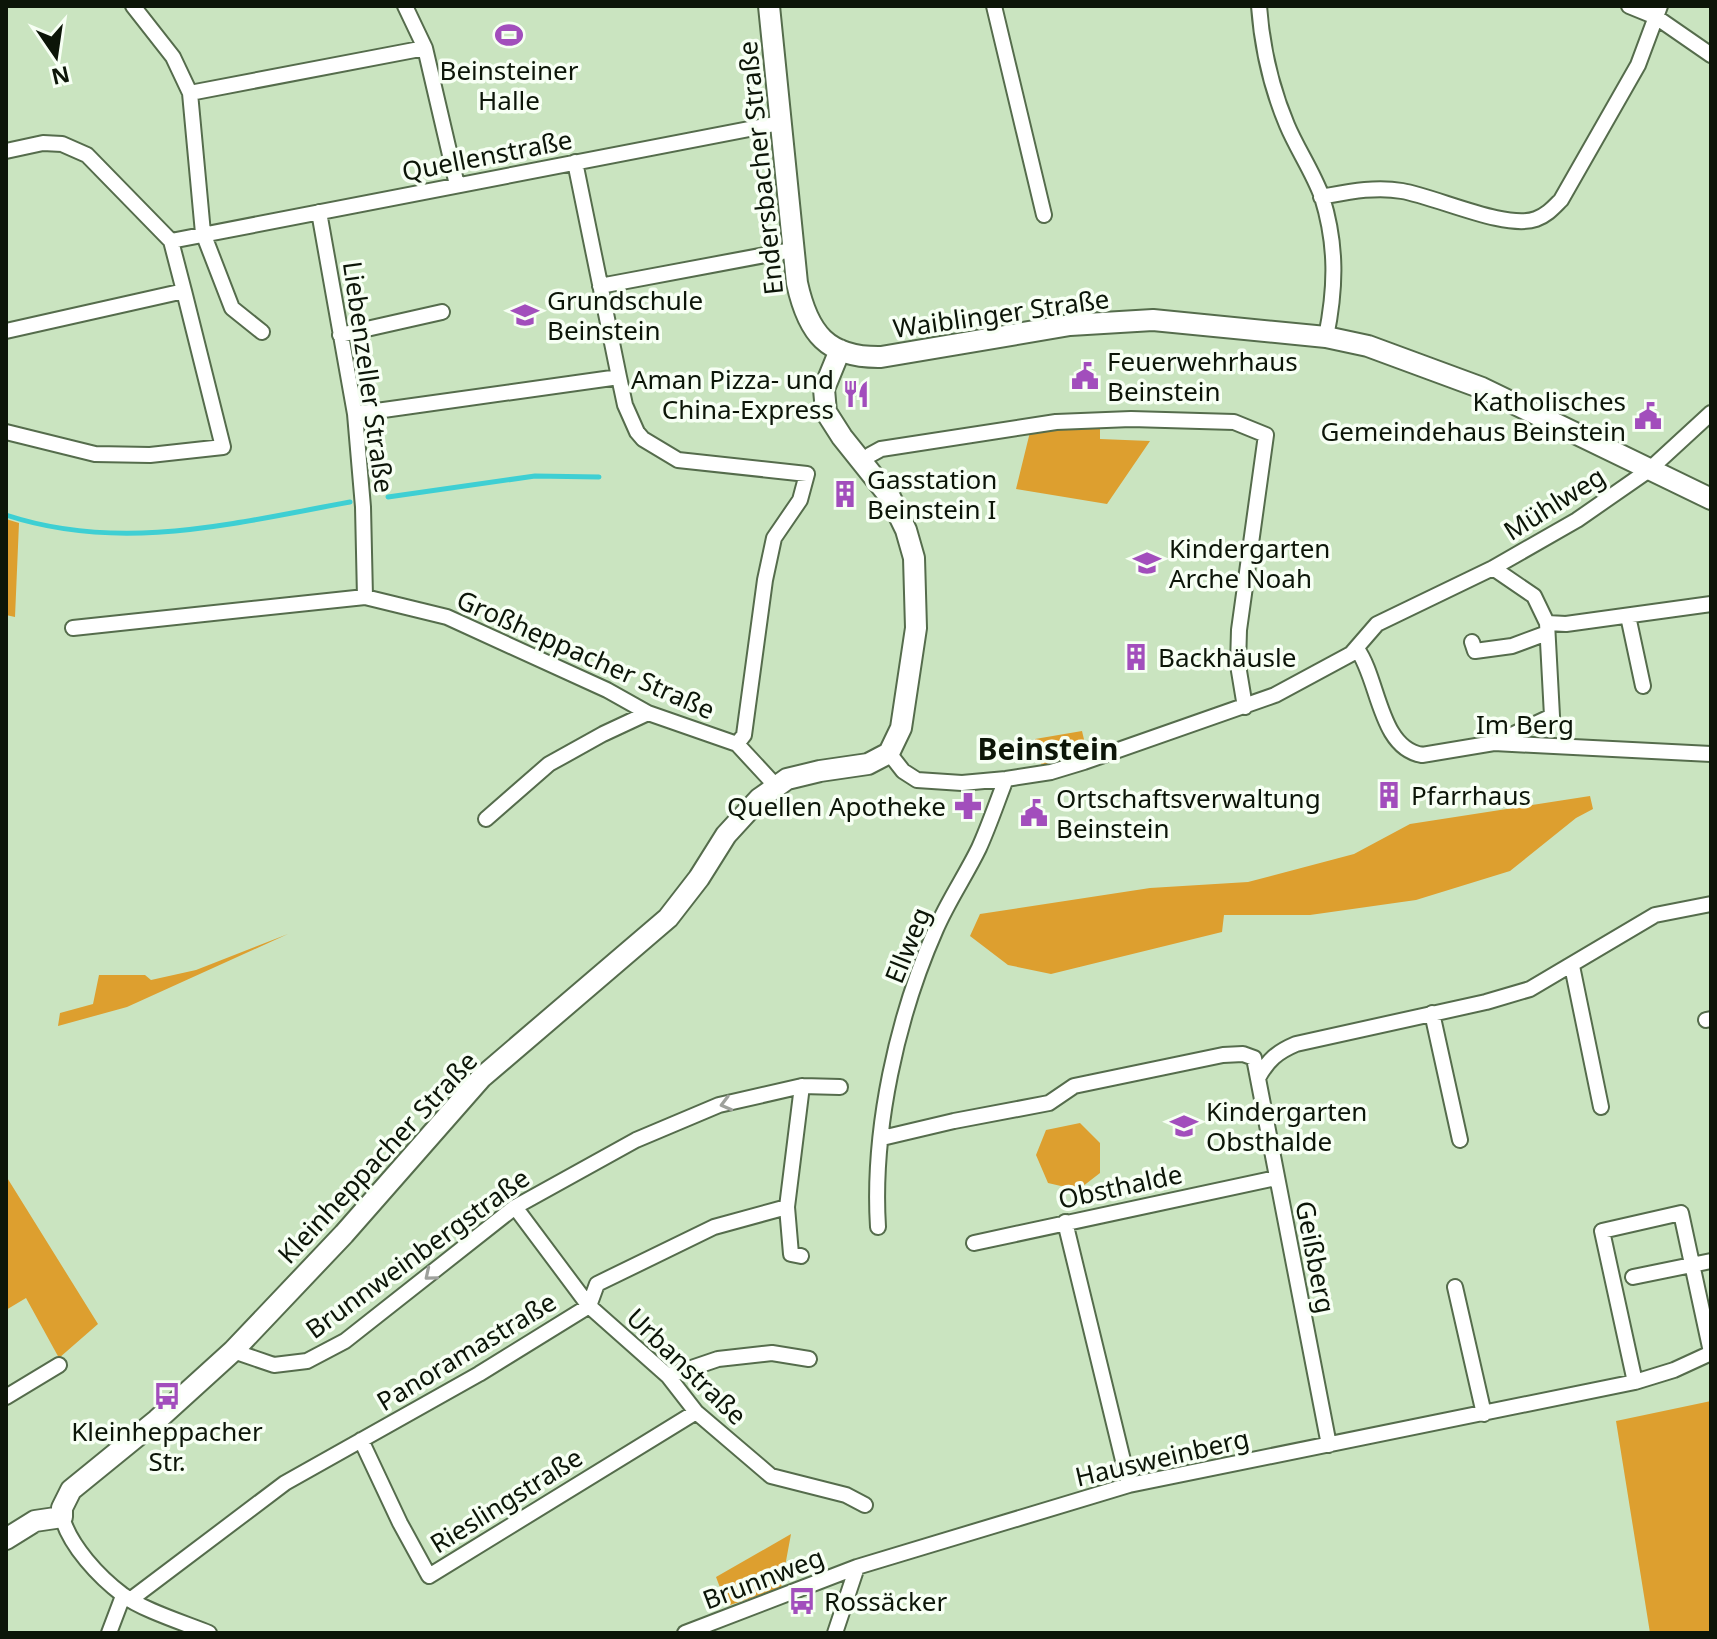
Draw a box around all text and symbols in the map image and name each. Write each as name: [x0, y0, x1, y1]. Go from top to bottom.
north arrow: [16, 16, 96, 96]
sports icon: Beinsteiner Halle: [494, 20, 524, 50]
street label: Endersbacher Straße: [729, 39, 791, 297]
place label: Beinsteiner Halle: [439, 52, 579, 118]
text: N: [49, 60, 73, 93]
street label: Quellenstraße: [399, 121, 575, 189]
street label: Liebenzeller Straße: [335, 259, 403, 495]
street label: Waiblinger Straße: [890, 280, 1112, 346]
place label: Grundschule Beinstein: [547, 282, 703, 348]
school or university icon: Grundschule Beinstein: [510, 300, 540, 330]
place label: Feuerwehrhaus Beinstein: [1107, 343, 1298, 409]
place label: Aman Pizza- und China-Express: [631, 361, 834, 427]
public building icon: Feuerwehrhaus Beinstein: [1070, 361, 1100, 391]
restaurant icon: Aman Pizza- und China-Express: [841, 379, 871, 409]
place label: Katholisches Gemeindehaus Beinstein: [1320, 383, 1626, 449]
public building icon: Katholisches Gemeindehaus Beinstein: [1633, 401, 1663, 431]
street label: Mühlweg: [1496, 458, 1612, 548]
place label: Gasstation Beinstein I: [867, 461, 997, 527]
building icon: Gasstation Beinstein I: [830, 479, 860, 509]
place label: Kindergarten Arche Noah: [1169, 530, 1330, 596]
school or university icon: Kindergarten Arche Noah: [1132, 548, 1162, 578]
street label: Großheppacher Straße: [451, 581, 721, 727]
place label: Backhäusle: [1158, 639, 1296, 675]
building icon: Backhäusle: [1121, 642, 1151, 672]
street label: Im Berg: [1476, 706, 1574, 742]
district label: Beinstein: [978, 728, 1118, 769]
place label: Pfarrhaus: [1411, 777, 1531, 813]
place label: Ortschaftsverwaltung Beinstein: [1056, 780, 1321, 846]
building icon: Pfarrhaus: [1374, 780, 1404, 810]
place label: Quellen Apotheke: [727, 788, 946, 824]
pharmacy icon: Quellen Apotheke: [953, 791, 983, 821]
public building icon: Ortschaftsverwaltung Beinstein: [1019, 798, 1049, 828]
street label: Ellweg: [876, 902, 938, 988]
street label: Kleinheppacher Straße: [269, 1043, 485, 1271]
place label: Kindergarten Obsthalde: [1206, 1093, 1367, 1159]
one-way arrow: [720, 1095, 734, 1111]
school or university icon: Kindergarten Obsthalde: [1169, 1111, 1199, 1141]
street label: Obsthalde: [1055, 1155, 1185, 1217]
street label: Brunnweinbergstraße: [298, 1160, 536, 1346]
street label: Geißberg: [1287, 1198, 1345, 1316]
one-way arrow: [425, 1265, 440, 1280]
street label: Panoramastraße: [369, 1283, 563, 1419]
street label: Urbanstraße: [619, 1300, 755, 1432]
bus stop icon: Kleinheppacher Str.: [152, 1381, 182, 1411]
place label: Kleinheppacher Str.: [71, 1413, 263, 1479]
street label: Hausweinberg: [1072, 1420, 1252, 1494]
street label: Rieslingstraße: [423, 1439, 589, 1561]
street label: Brunnweg: [697, 1538, 829, 1618]
place label: Rossäcker: [824, 1583, 947, 1619]
bus stop icon: Rossäcker: [787, 1586, 817, 1616]

